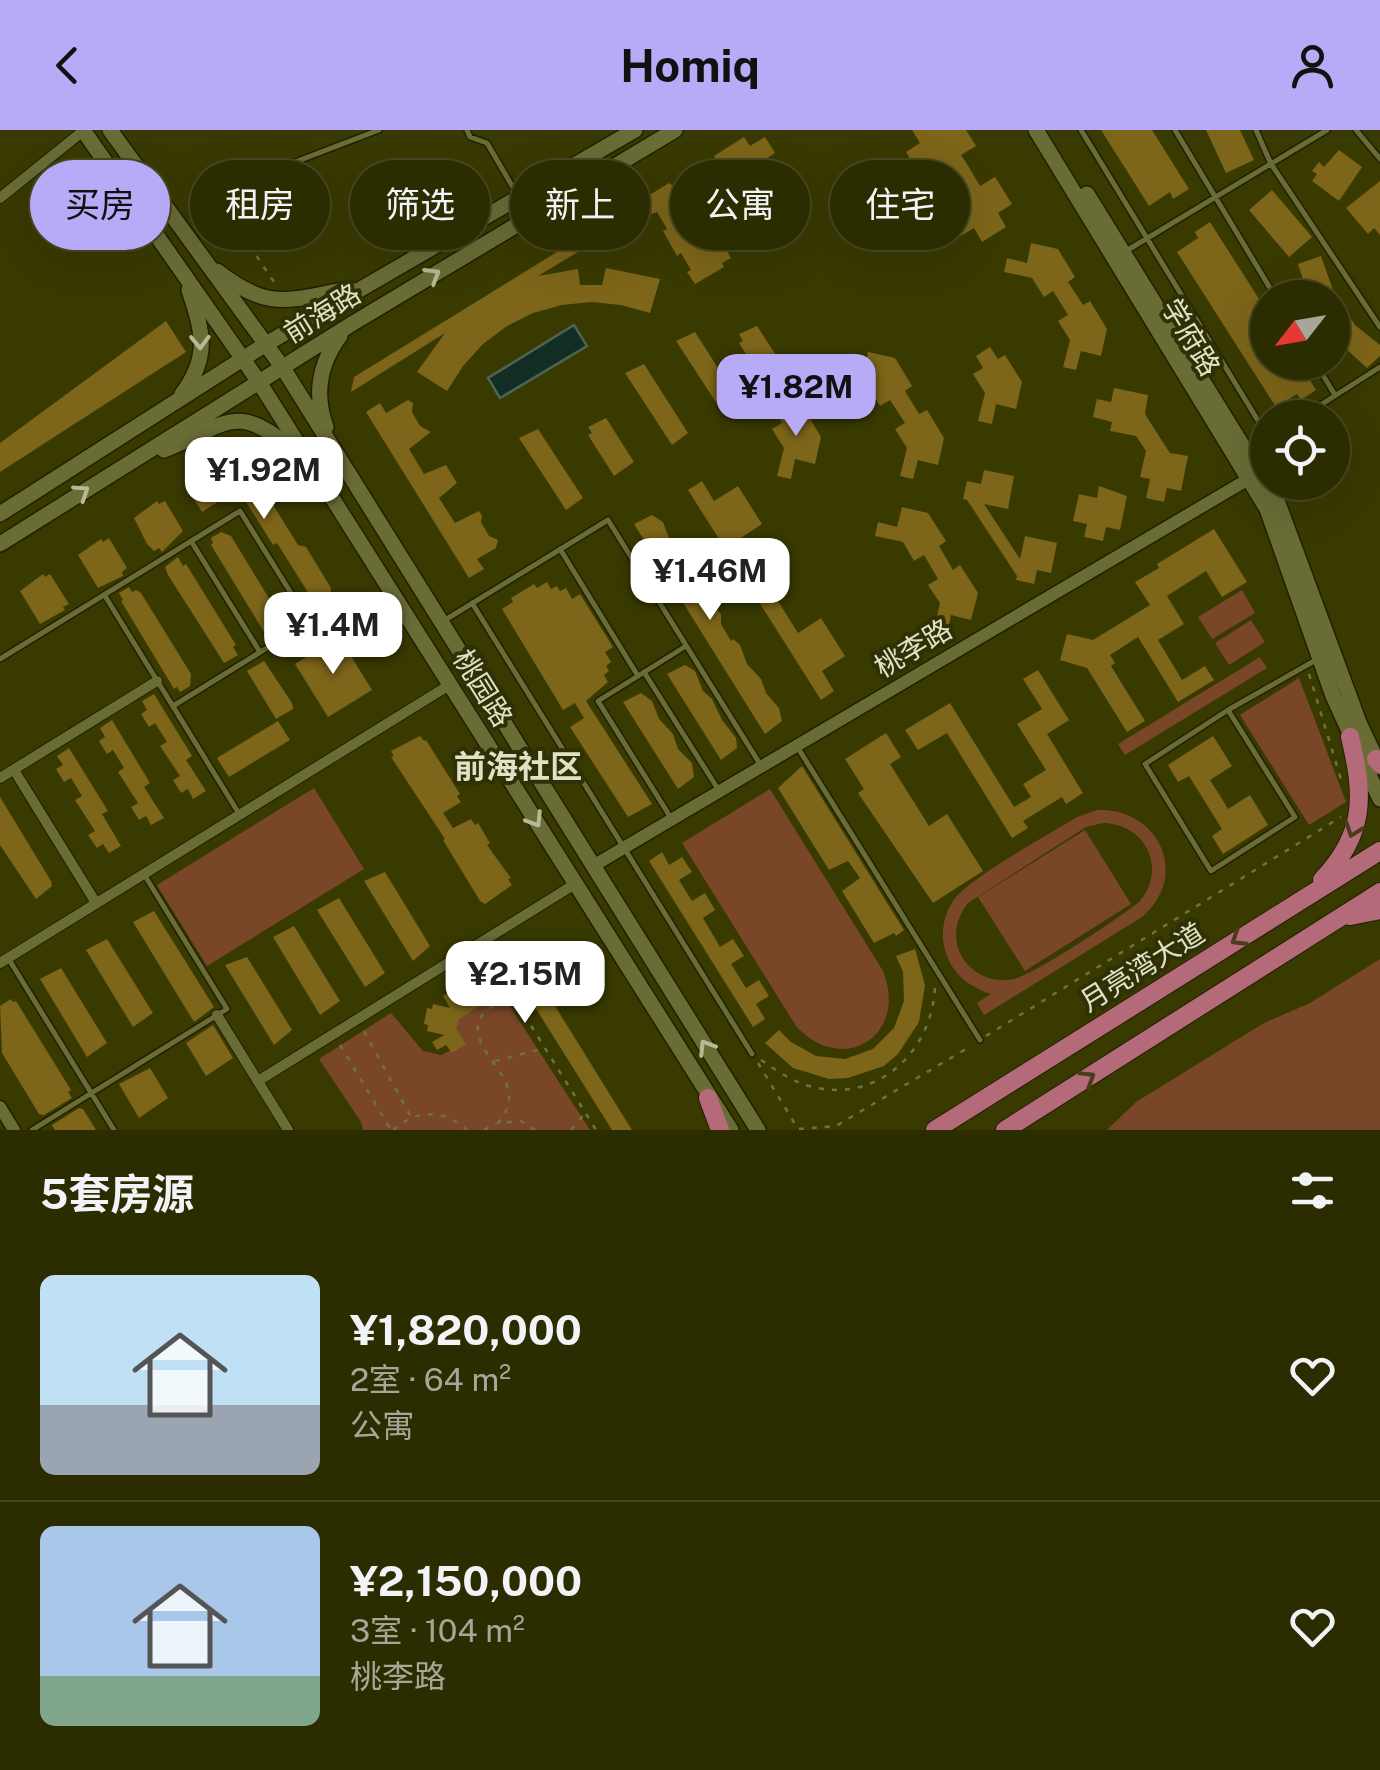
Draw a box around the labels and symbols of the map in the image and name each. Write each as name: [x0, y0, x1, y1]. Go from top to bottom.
one-way arrow: [422, 268, 440, 287]
street label: 前海路: [277, 276, 366, 349]
north arrow: [1250, 280, 1350, 380]
street label: 学府路: [1156, 292, 1227, 381]
one-way arrow: [190, 335, 211, 350]
pin: ¥1.82M: [715, 354, 877, 439]
pin: ¥1.92M: [183, 437, 345, 522]
one-way arrow: [71, 485, 89, 504]
pin: ¥1.46M: [629, 538, 791, 623]
pin: ¥1.4M: [263, 592, 403, 677]
street label: 桃李路: [868, 612, 957, 683]
street label: 桃园路: [447, 643, 520, 732]
district label: 前海社区: [454, 748, 582, 785]
one-way arrow: [523, 809, 542, 827]
one-way arrow: [1345, 820, 1365, 838]
street label: 月亮湾大道: [1074, 915, 1210, 1018]
one-way arrow: [1230, 927, 1248, 946]
pin: ¥2.15M: [444, 941, 606, 1026]
one-way arrow: [699, 1040, 718, 1058]
one-way arrow: [1077, 1071, 1095, 1090]

